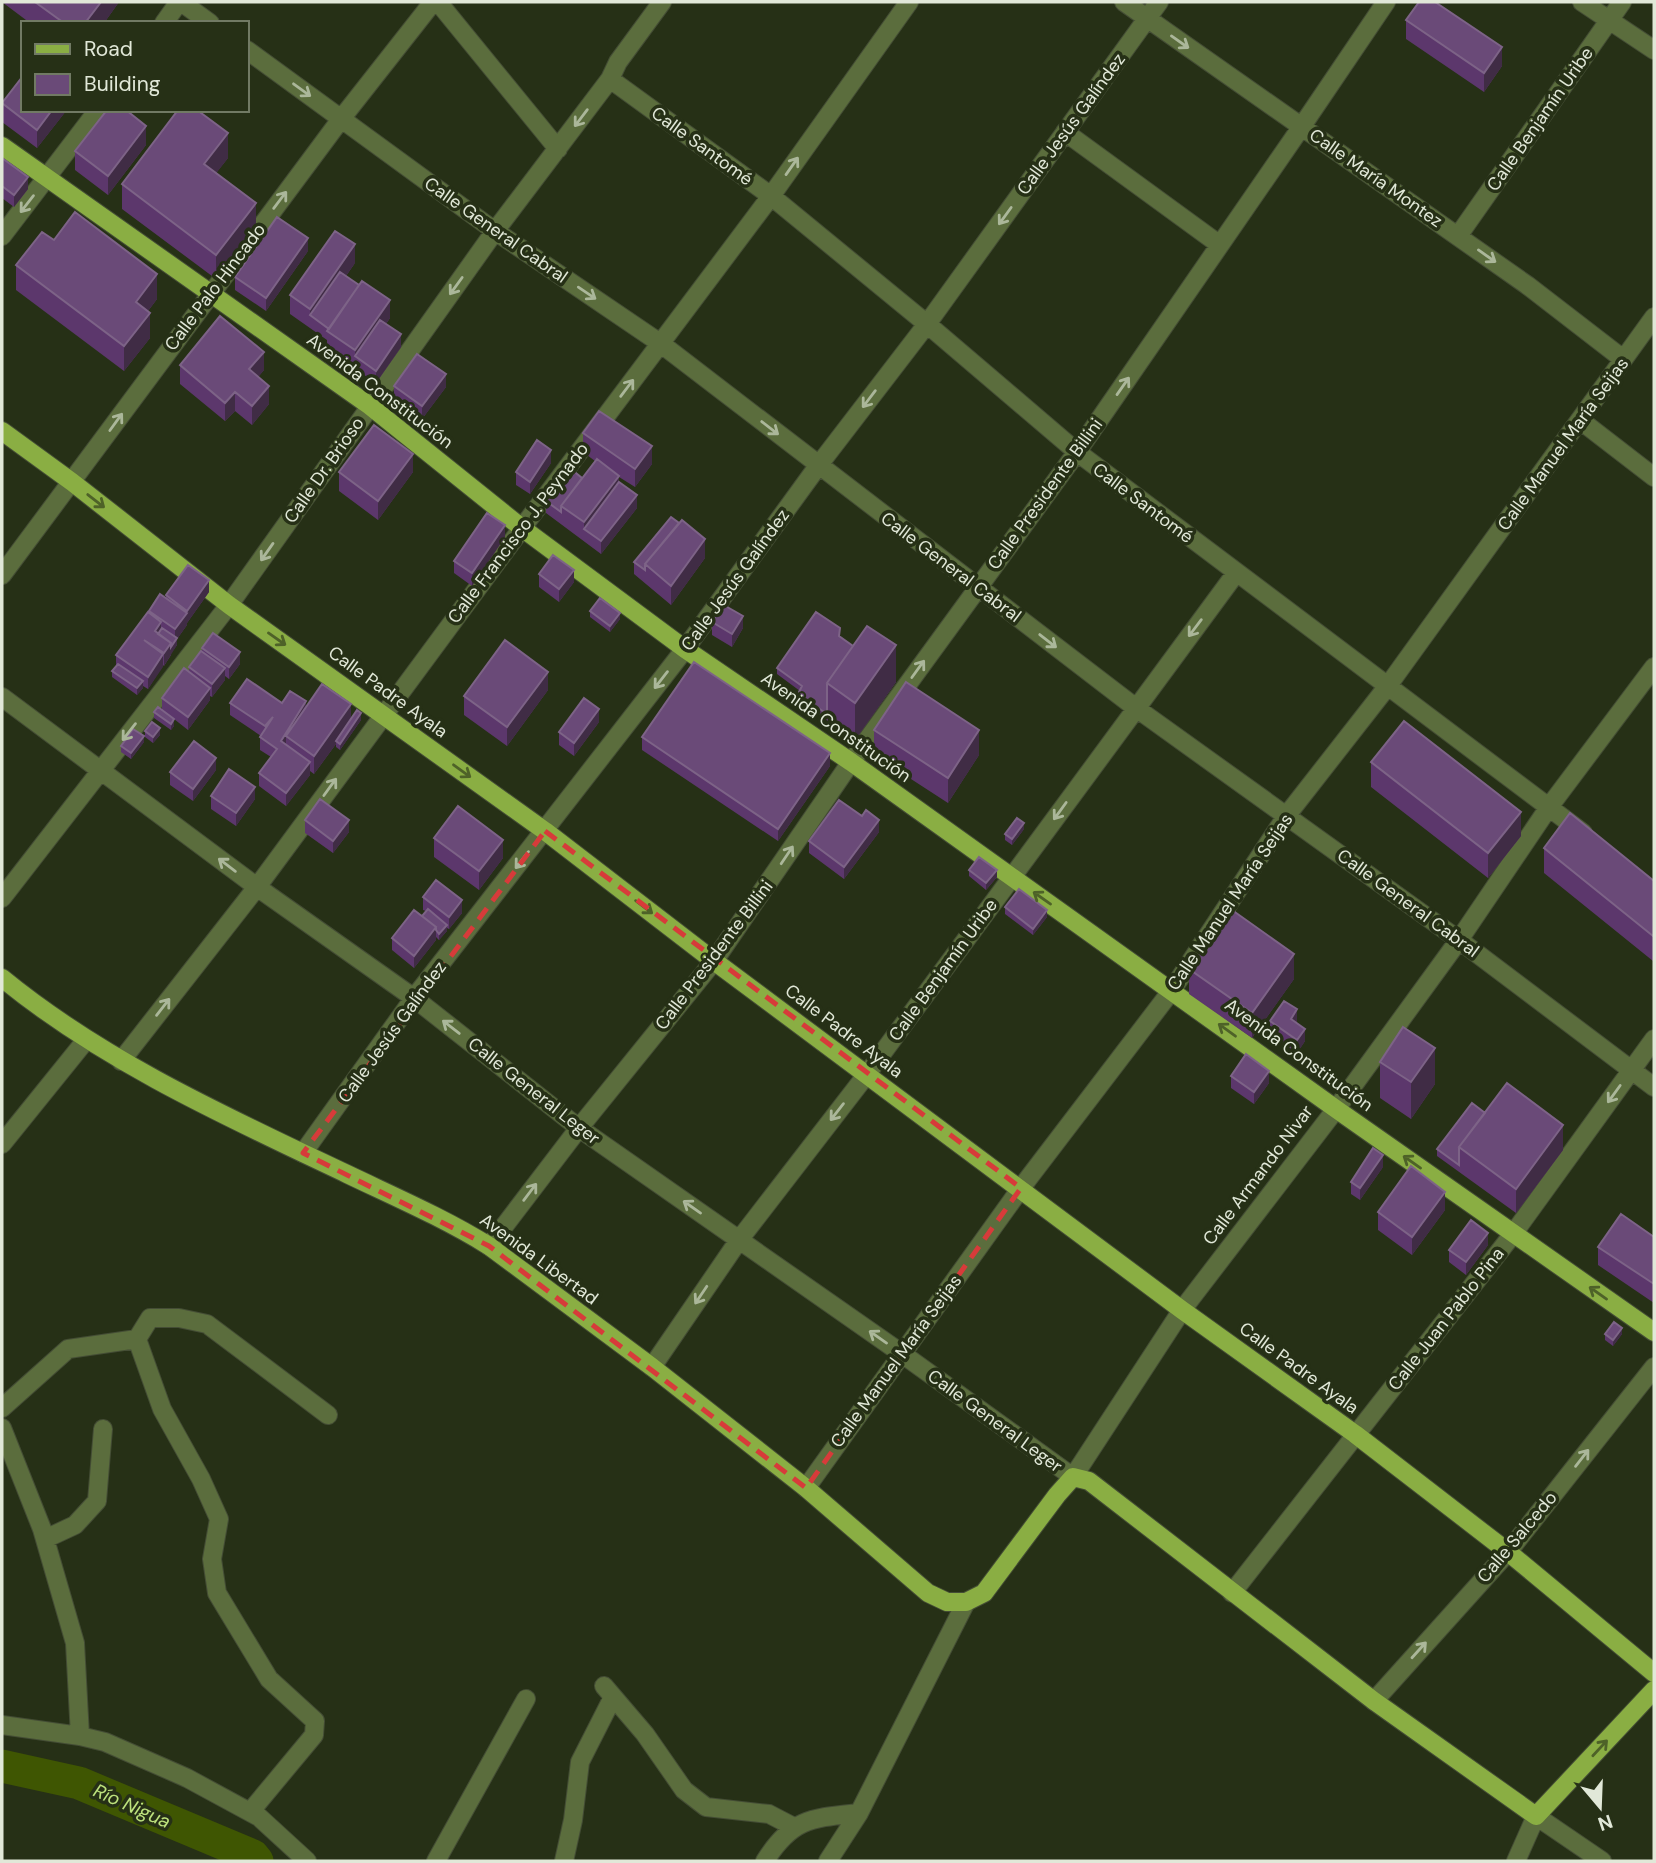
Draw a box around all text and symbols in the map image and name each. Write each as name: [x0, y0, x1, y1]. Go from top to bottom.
legend: [21, 21, 248, 112]
text: Road: [84, 35, 133, 63]
one-way arrow: [1170, 35, 1189, 49]
street label: Calle Benjamín Uribe: [1481, 42, 1599, 196]
street label: Calle Jesús Galíndez: [1011, 48, 1131, 200]
text: Building: [84, 70, 161, 98]
one-way arrow: [292, 83, 311, 98]
street label: Calle Santomé: [646, 101, 758, 191]
one-way arrow: [574, 108, 589, 127]
street label: Calle María Montez: [1305, 123, 1447, 233]
one-way arrow: [784, 157, 799, 176]
street label: Calle General Cabral: [420, 171, 572, 289]
one-way arrow: [273, 191, 287, 210]
one-way arrow: [20, 194, 35, 212]
one-way arrow: [997, 206, 1012, 225]
street label: Calle Palo Hincado: [159, 218, 271, 356]
one-way arrow: [1477, 249, 1496, 263]
one-way arrow: [448, 276, 463, 295]
one-way arrow: [577, 286, 596, 300]
street label: Avenida Constitución: [302, 328, 458, 454]
street label: Calle Manuel María Seijas: [1492, 353, 1634, 535]
one-way arrow: [1116, 377, 1130, 396]
one-way arrow: [619, 379, 634, 398]
one-way arrow: [862, 389, 877, 408]
street label: Calle Dr. Brioso: [278, 412, 370, 528]
one-way arrow: [108, 413, 123, 432]
street label: Calle Presidente Billini: [982, 413, 1108, 575]
one-way arrow: [760, 421, 778, 436]
street label: Calle Francisco J. Peynado: [442, 438, 594, 628]
street label: Calle Santomé: [1088, 457, 1198, 549]
one-way arrow: [86, 493, 104, 508]
street label: Calle Jesús Galíndez: [675, 504, 795, 656]
street label: Calle General Cabral: [876, 506, 1026, 628]
one-way arrow: [260, 542, 274, 561]
one-way arrow: [1188, 618, 1203, 637]
one-way arrow: [267, 632, 286, 646]
one-way arrow: [1038, 633, 1057, 648]
street label: Calle Padre Ayala: [323, 641, 453, 743]
one-way arrow: [910, 660, 925, 679]
street label: Avenida Constitución: [756, 666, 916, 788]
one-way arrow: [654, 671, 669, 689]
one-way arrow: [121, 723, 136, 741]
one-way arrow: [452, 764, 471, 778]
one-way arrow: [323, 778, 338, 797]
one-way arrow: [1053, 801, 1067, 820]
street label: Calle Manuel María Seijas: [1162, 809, 1298, 995]
street label: Calle General Cabral: [1332, 843, 1484, 963]
one-way arrow: [780, 846, 794, 865]
one-way arrow: [515, 851, 530, 869]
one-way arrow: [218, 857, 237, 872]
street label: Calle Presidente Billini: [650, 875, 778, 1035]
one-way arrow: [1033, 890, 1052, 905]
street label: Calle Benjamín Uribe: [883, 894, 1003, 1046]
one-way arrow: [634, 899, 653, 914]
street label: Calle Jesús Galíndez: [332, 956, 452, 1108]
street label: Calle Padre Ayala: [780, 979, 908, 1083]
street label: Avenida Constitución: [1220, 993, 1378, 1117]
one-way arrow: [155, 998, 170, 1017]
one-way arrow: [442, 1019, 460, 1034]
one-way arrow: [1218, 1022, 1237, 1037]
street label: Calle General Leger: [463, 1032, 605, 1150]
one-way arrow: [1607, 1084, 1621, 1103]
street label: Calle Armando Nivar: [1197, 1100, 1319, 1250]
one-way arrow: [830, 1102, 845, 1121]
one-way arrow: [1403, 1155, 1422, 1169]
one-way arrow: [523, 1183, 538, 1202]
one-way arrow: [683, 1200, 702, 1214]
street label: Avenida Libertad: [475, 1208, 603, 1310]
street label: Calle Juan Pablo Pina: [1383, 1242, 1509, 1396]
street label: Calle Manuel María Seijas: [825, 1270, 967, 1452]
one-way arrow: [694, 1284, 708, 1304]
one-way arrow: [1589, 1286, 1608, 1300]
street label: Calle Padre Ayala: [1234, 1317, 1364, 1419]
one-way arrow: [869, 1330, 888, 1344]
street label: Calle General Leger: [923, 1364, 1068, 1478]
one-way arrow: [1574, 1450, 1590, 1468]
street label: Calle Salcedo: [1472, 1486, 1562, 1588]
one-way arrow: [1411, 1642, 1427, 1660]
one-way arrow: [1591, 1740, 1608, 1757]
north arrow: [1565, 1772, 1635, 1842]
water label: Río Nigua: [90, 1778, 174, 1834]
text: N: [1595, 1809, 1616, 1837]

